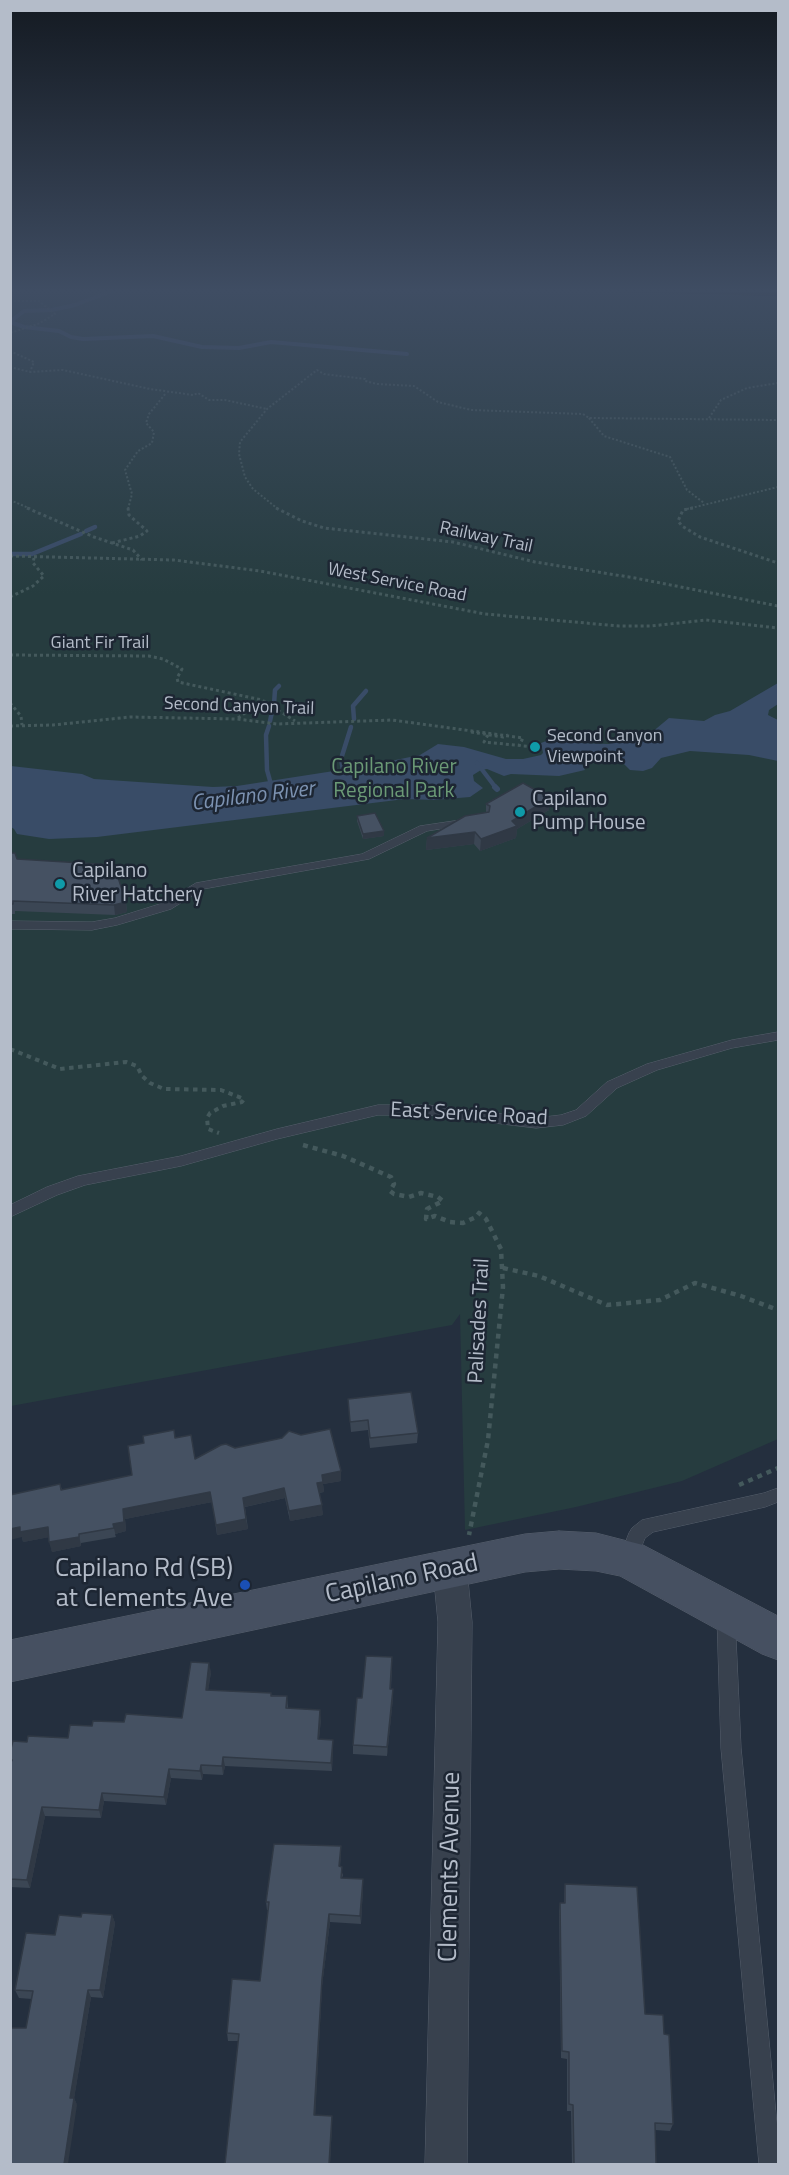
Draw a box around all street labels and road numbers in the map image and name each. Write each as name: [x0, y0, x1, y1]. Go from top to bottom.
street label: Railway Trail: [437, 518, 535, 558]
street label: West Service Road: [326, 559, 468, 607]
street label: Giant Fir Trail: [51, 633, 149, 655]
street label: Second Canyon Trail: [163, 694, 315, 720]
street label: East Service Road: [390, 1098, 548, 1132]
street label: Palisades Trail: [464, 1258, 496, 1384]
street label: Capilano Road: [323, 1549, 481, 1611]
street label: Clements Avenue: [434, 1772, 468, 1962]

